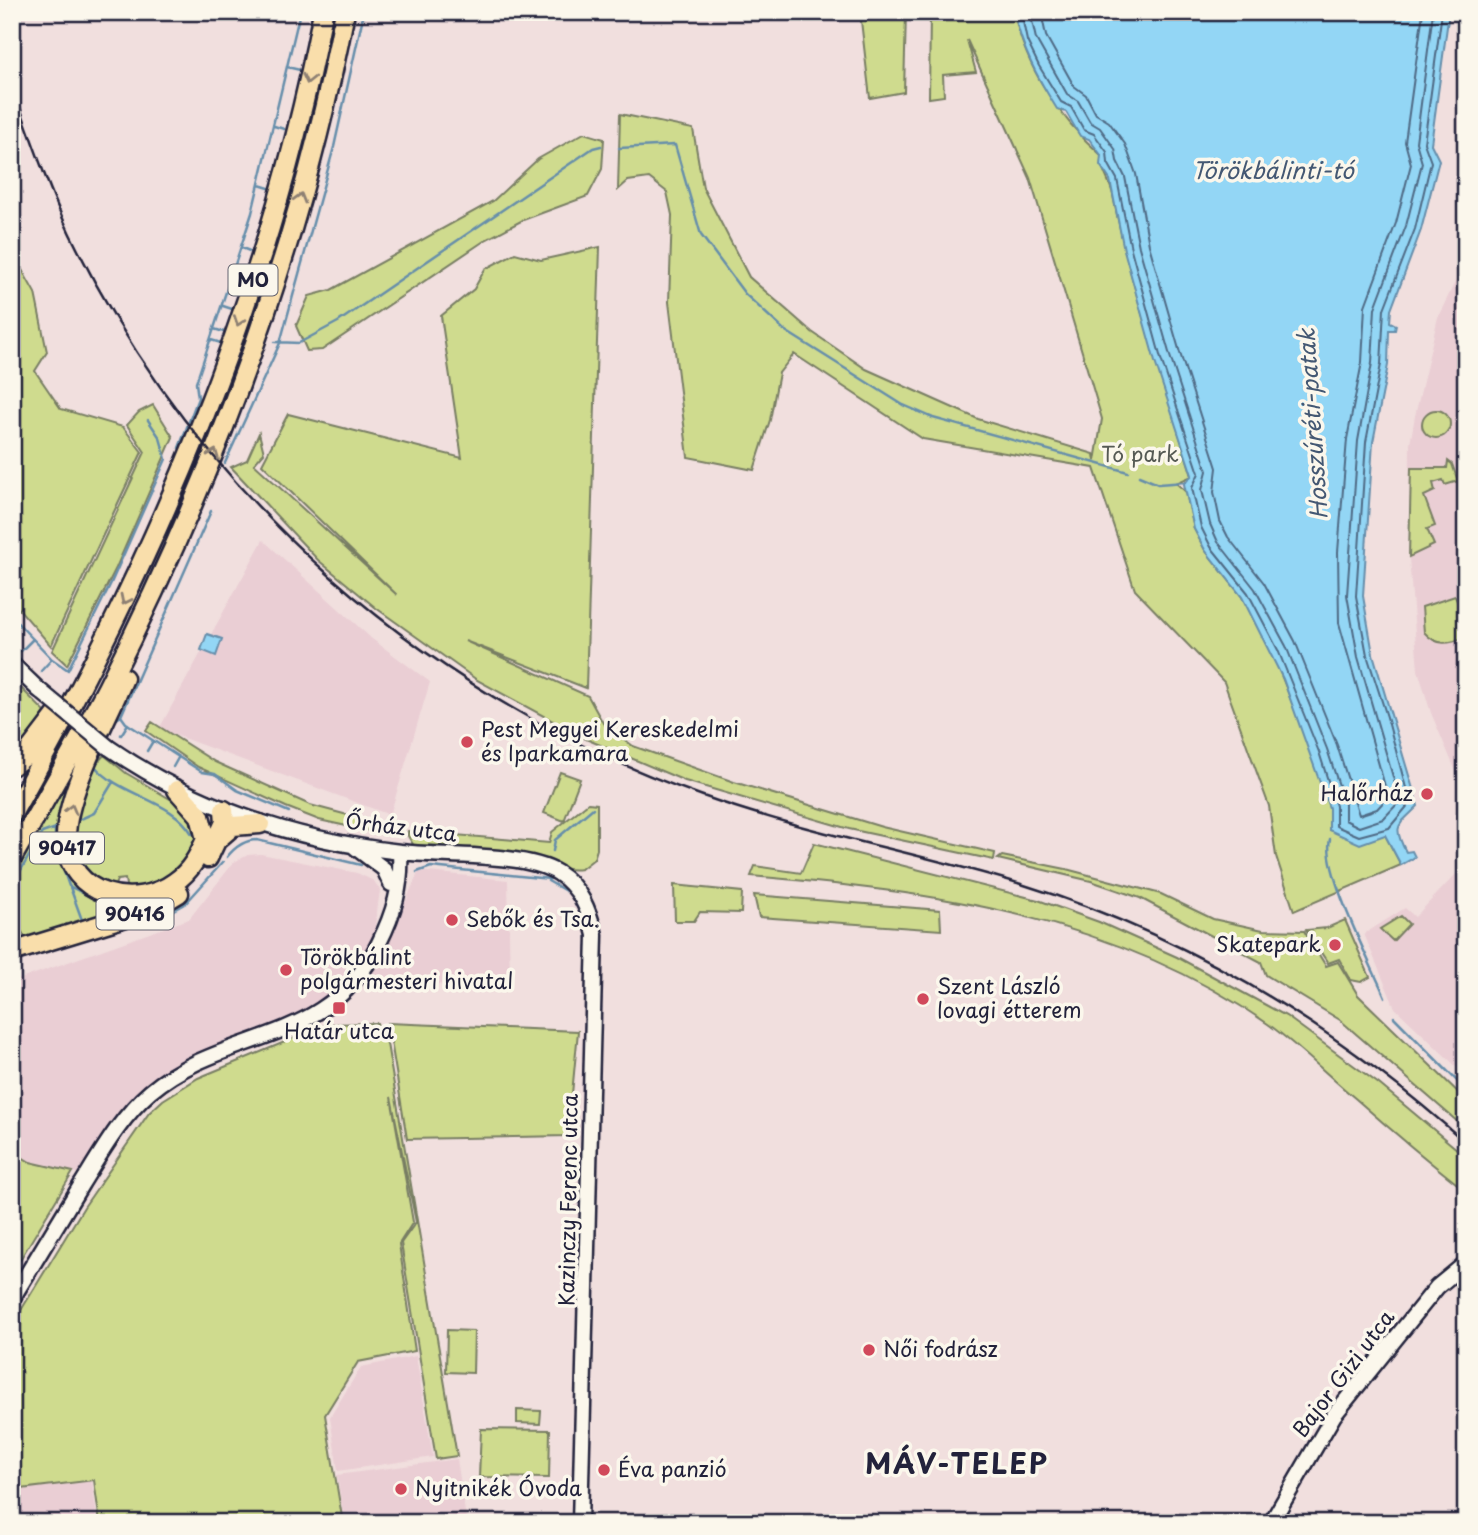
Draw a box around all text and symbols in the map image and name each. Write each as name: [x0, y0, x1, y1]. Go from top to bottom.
one-way arrow: [301, 73, 316, 85]
water label: Törökbálinti-tó: [1192, 152, 1355, 187]
one-way arrow: [292, 193, 306, 205]
road number: M0: [229, 264, 278, 296]
one-way arrow: [233, 315, 247, 327]
water label: Hosszúréti-patak: [1287, 326, 1336, 521]
park label: Tó park: [1101, 437, 1179, 469]
one-way arrow: [205, 449, 219, 461]
one-way arrow: [119, 593, 133, 605]
place label: Pest Megyei Kereskedelmi és Iparkamara: [481, 712, 739, 768]
marker: Pest Megyei Kereskedelmi és Iparkamara: [459, 734, 475, 750]
place label: Halőrház: [1321, 776, 1413, 808]
marker: Halőrház: [1419, 786, 1435, 802]
one-way arrow: [63, 803, 77, 815]
street label: Őrház utca: [344, 803, 459, 849]
road number: 90417: [30, 832, 104, 863]
road number: 90416: [96, 898, 174, 930]
place label: Sebők és Tsa.: [466, 902, 599, 934]
marker: Sebők és Tsa.: [444, 912, 460, 928]
place label: Skatepark: [1216, 927, 1321, 959]
marker: Skatepark: [1327, 937, 1343, 953]
place label: Törökbálint polgármesteri hivatal: [300, 940, 513, 996]
marker: Törökbálint polgármesteri hivatal: [278, 962, 294, 978]
place label: Szent László lovagi étterem: [937, 969, 1082, 1025]
marker: Szent László lovagi étterem: [915, 991, 931, 1007]
marker: Határ utca: [331, 1000, 347, 1016]
place label: Határ utca: [284, 1014, 394, 1046]
street label: Kazinczy Ferenc utca: [549, 1094, 585, 1306]
street label: Bajor Gizi utca: [1284, 1302, 1402, 1443]
place label: Női fodrász: [883, 1332, 998, 1364]
marker: Női fodrász: [861, 1342, 877, 1358]
district label: MÁV-TELEP: [865, 1441, 1049, 1484]
place label: Éva panzió: [618, 1452, 727, 1484]
marker: Éva panzió: [596, 1462, 612, 1478]
place label: Nyitnikék Óvoda: [415, 1471, 582, 1503]
marker: Nyitnikék Óvoda: [393, 1481, 409, 1497]

